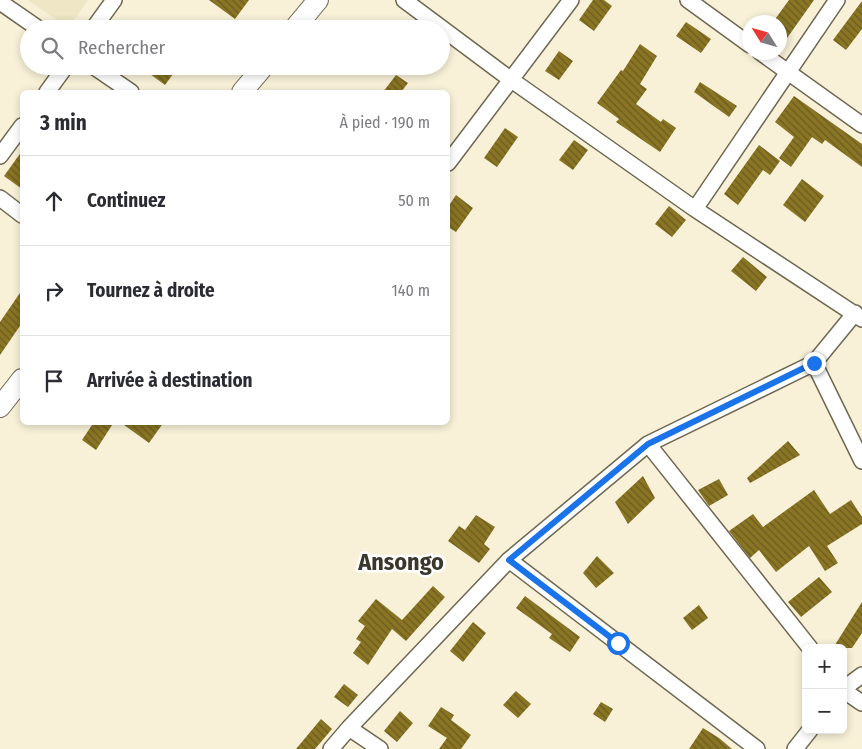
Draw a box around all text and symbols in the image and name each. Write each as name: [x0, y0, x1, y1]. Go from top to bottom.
north arrow: [742, 15, 787, 60]
search box: [20, 20, 450, 75]
icon: search: [38, 34, 66, 62]
text: Rechercher: [78, 36, 165, 59]
text: 3 min: [40, 110, 87, 136]
text: À pied · 190 m: [339, 113, 430, 132]
icon: ahead: [40, 187, 68, 215]
text: Continuez: [87, 189, 166, 212]
text: 50 m: [398, 191, 430, 210]
icon: right: [40, 277, 68, 305]
text: Tournez à droite: [87, 279, 215, 302]
text: 140 m: [392, 281, 430, 300]
route end: [803, 352, 826, 375]
icon: arrive: [40, 367, 68, 395]
text: Arrivée à destination: [87, 369, 253, 392]
district label: Ansongo: [357, 548, 444, 576]
route start: [607, 632, 630, 655]
map controls: [802, 644, 847, 734]
button: +: [802, 644, 847, 689]
button: −: [802, 689, 847, 734]

